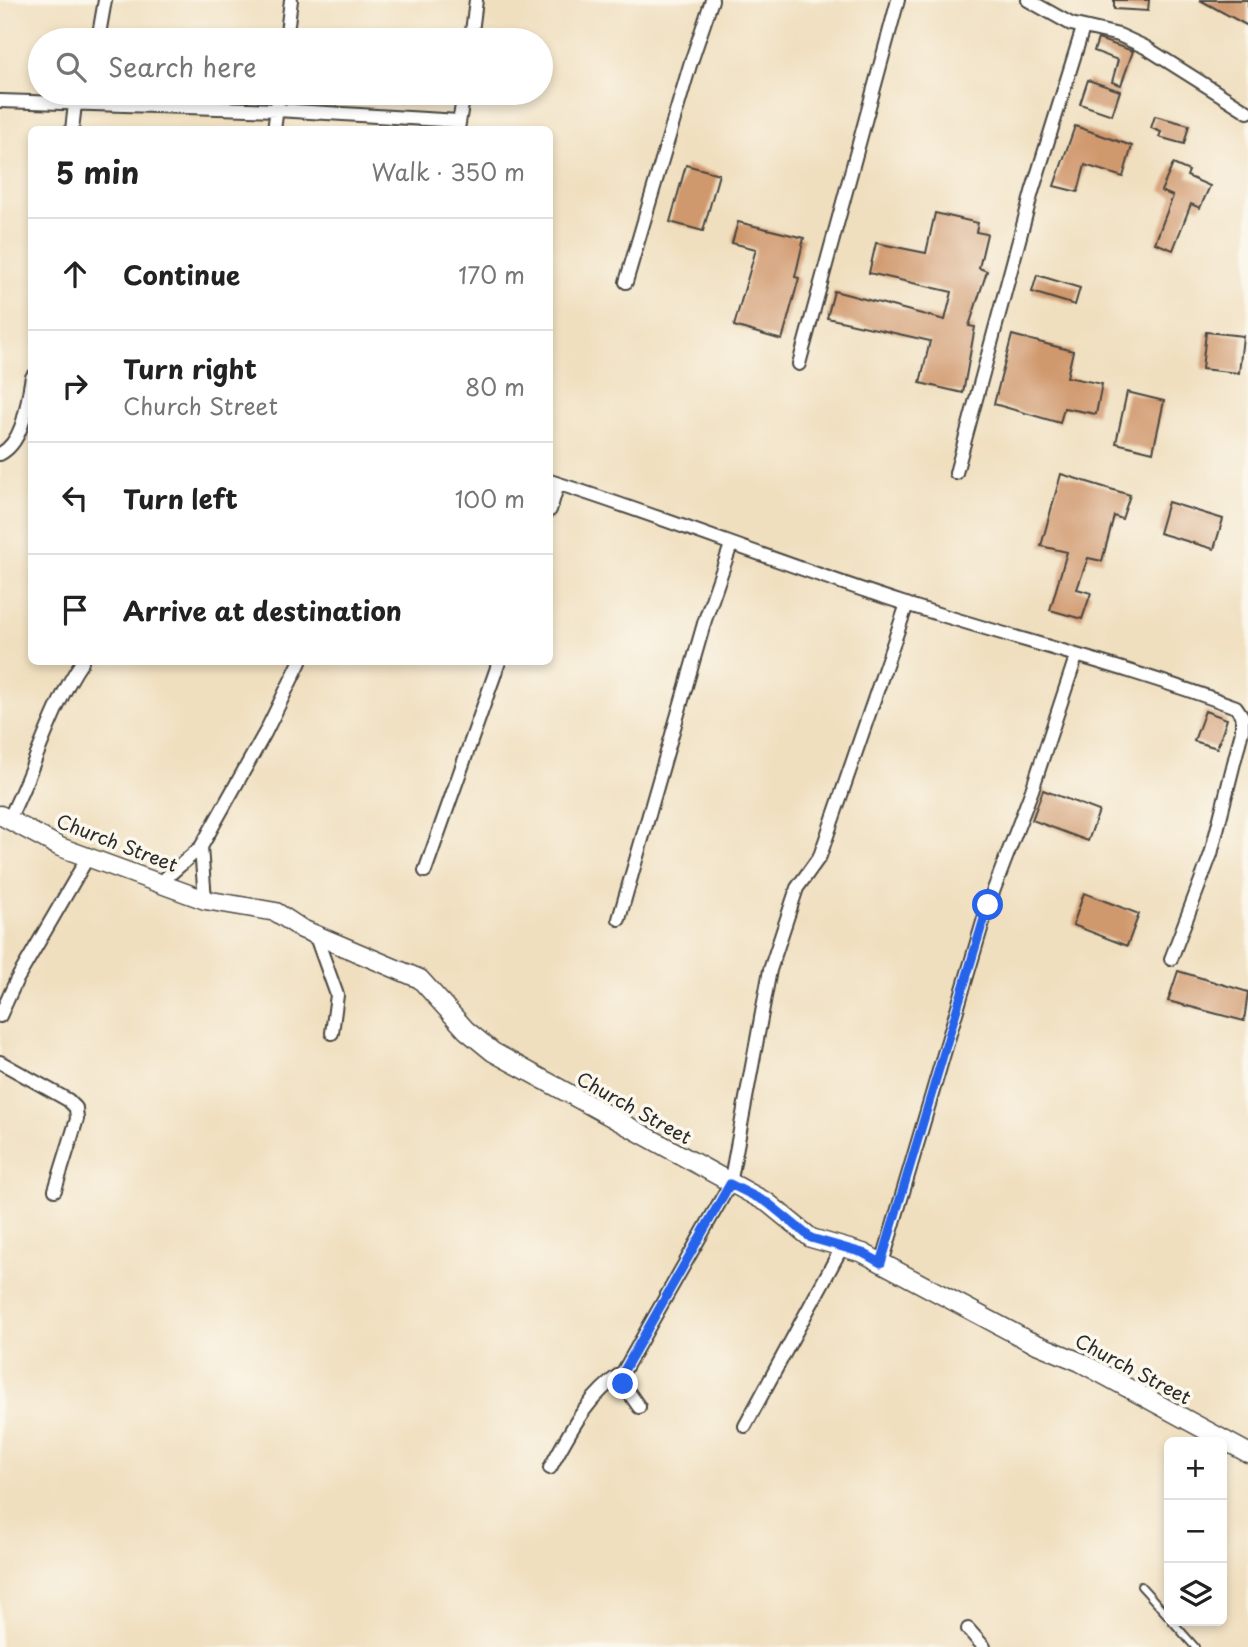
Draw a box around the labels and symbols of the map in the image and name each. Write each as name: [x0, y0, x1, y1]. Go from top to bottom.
street label: Church Street: [53, 806, 182, 878]
route start: [972, 889, 1003, 920]
street label: Church Street: [572, 1064, 697, 1150]
street label: Church Street: [1070, 1326, 1197, 1411]
route end: [607, 1368, 638, 1399]

